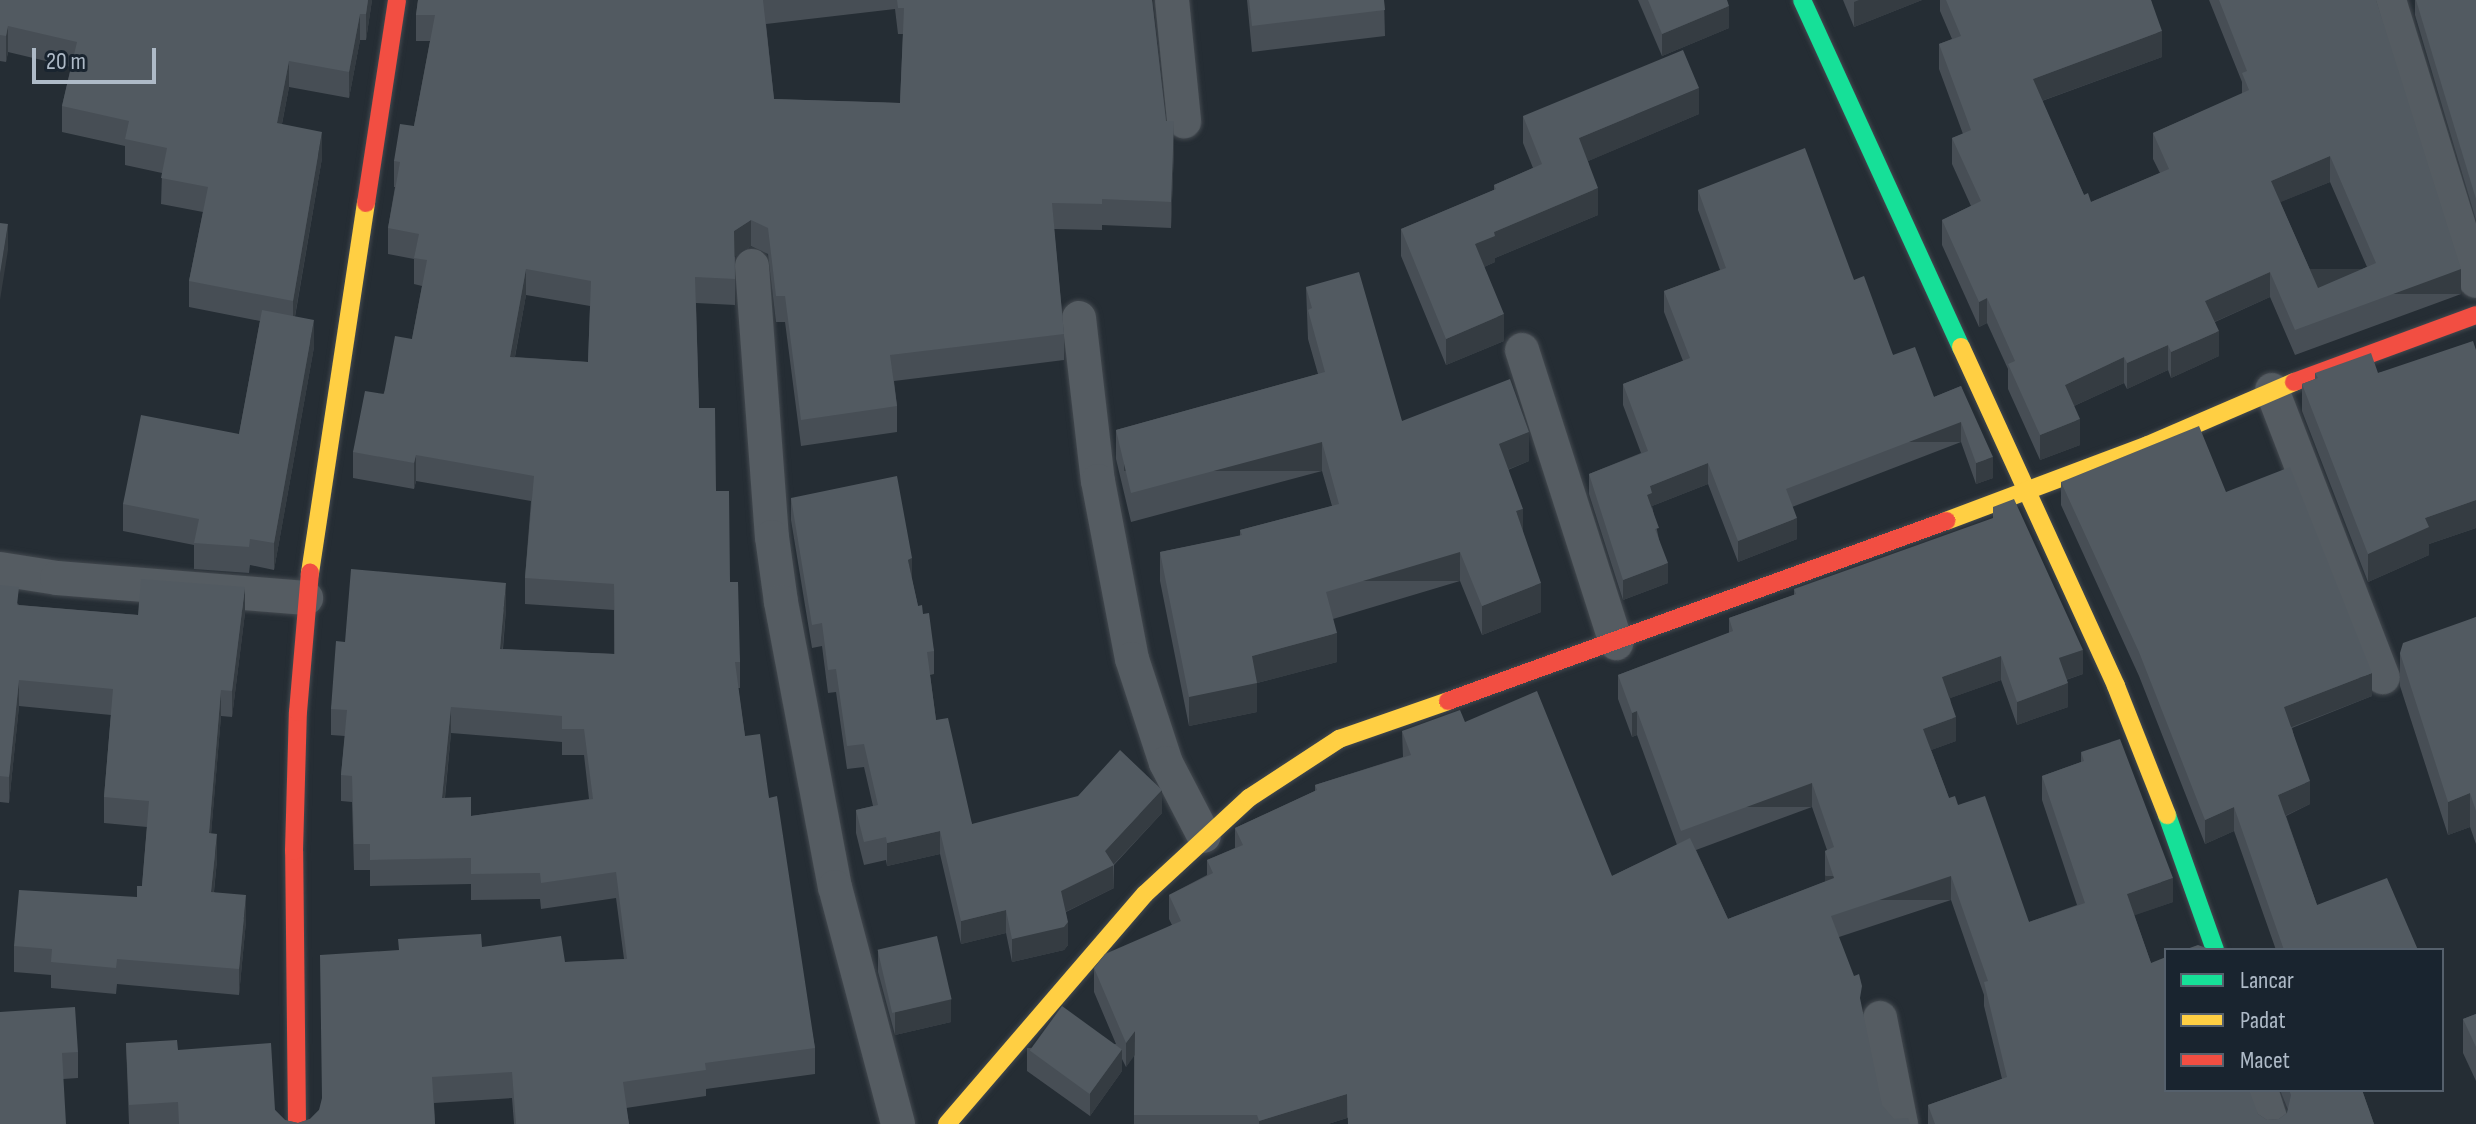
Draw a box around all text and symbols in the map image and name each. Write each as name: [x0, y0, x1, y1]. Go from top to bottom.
scale bar: [36, 32, 160, 82]
text: 20 m: [46, 47, 86, 76]
legend: [2164, 948, 2444, 1092]
text: Lancar: [2240, 966, 2294, 995]
text: Padat: [2240, 1006, 2286, 1035]
text: Macet: [2240, 1046, 2290, 1075]

